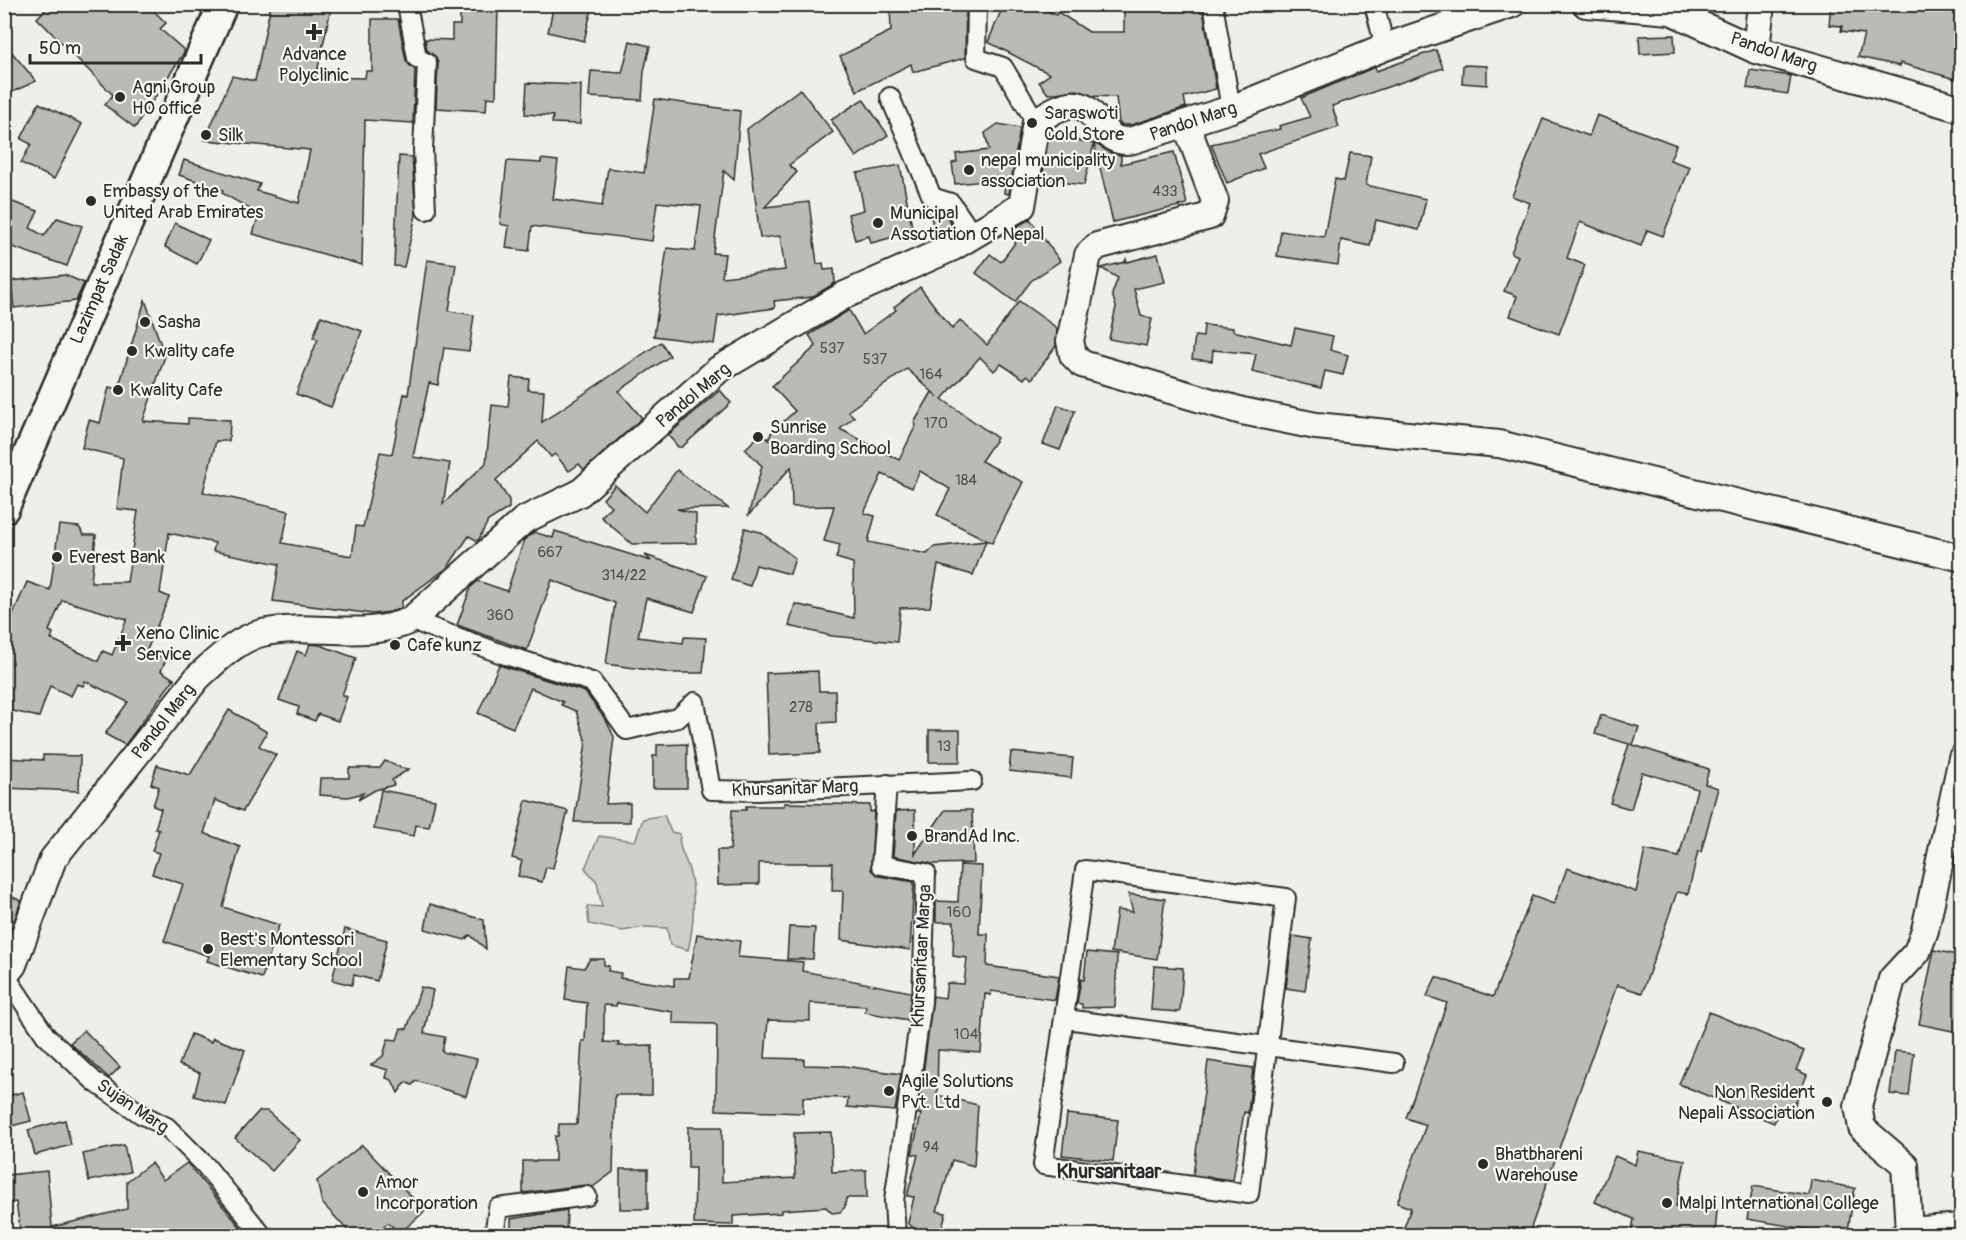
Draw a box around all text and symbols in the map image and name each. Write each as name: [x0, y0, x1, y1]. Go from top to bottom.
marker: Advance Polyclinic: [305, 23, 323, 41]
scale bar: [30, 27, 201, 65]
street label: Pandol Marg: [1727, 27, 1820, 78]
text: 50 m: [39, 37, 81, 60]
place label: Advance Polyclinic: [279, 43, 349, 87]
place label: Agni Group HO office: [132, 76, 215, 120]
marker: Agni Group HO office: [113, 90, 127, 104]
street label: Pandol Marg: [1147, 97, 1240, 146]
place label: Saraswoti Cold Store: [1044, 102, 1124, 146]
marker: Saraswoti Cold Store: [1025, 116, 1039, 130]
place label: Silk: [218, 124, 244, 147]
marker: Silk: [199, 128, 213, 142]
place label: nepal municipality association: [981, 149, 1116, 193]
marker: nepal municipality association: [962, 163, 976, 177]
place label: Embassy of the United Arab Emirates: [103, 180, 263, 224]
house number: 433: [1152, 182, 1178, 201]
marker: Embassy of the United Arab Emirates: [84, 194, 98, 208]
place label: Municipal Assotiation Of Nepal: [890, 202, 1045, 246]
marker: Municipal Assotiation Of Nepal: [871, 216, 885, 230]
street label: Lazimpat Sadak: [65, 230, 134, 348]
place label: Sasha: [157, 311, 201, 334]
marker: Sasha: [138, 315, 152, 329]
house number: 537: [820, 339, 844, 358]
place label: Kwality cafe: [144, 340, 234, 363]
marker: Kwality cafe: [125, 344, 139, 358]
house number: 537: [863, 350, 887, 369]
street label: Pandol Marg: [651, 358, 735, 433]
house number: 164: [919, 365, 943, 384]
place label: Kwality Cafe: [130, 379, 222, 402]
marker: Kwality Cafe: [111, 383, 125, 397]
house number: 170: [924, 414, 948, 433]
place label: Sunrise Boarding School: [770, 416, 891, 460]
marker: Sunrise Boarding School: [751, 430, 765, 444]
house number: 184: [955, 471, 977, 490]
house number: 667: [537, 543, 563, 562]
place label: Everest Bank: [69, 546, 166, 569]
marker: Everest Bank: [50, 550, 64, 564]
house number: 314/22: [601, 566, 647, 585]
house number: 360: [486, 606, 514, 625]
place label: Xeno Clinic Service: [136, 622, 220, 666]
marker: Xeno Clinic Service: [114, 634, 132, 652]
place label: Cafe kunz: [407, 634, 482, 657]
marker: Cafe kunz: [388, 638, 402, 652]
street label: Pandol Marg: [127, 679, 200, 764]
house number: 278: [789, 698, 813, 717]
house number: 13: [937, 737, 951, 756]
street label: Khursanitar Marg: [731, 775, 859, 802]
place label: BrandAd Inc.: [924, 825, 1020, 848]
marker: BrandAd Inc.: [905, 829, 919, 843]
street label: Khursanitaar Marga: [906, 884, 937, 1028]
house number: 160: [947, 903, 971, 922]
place label: Best's Montessori Elementary School: [220, 928, 362, 972]
marker: Best's Montessori Elementary School: [201, 942, 215, 956]
house number: 104: [954, 1025, 979, 1044]
place label: Agile Solutions Pvt. Ltd: [901, 1070, 1013, 1114]
street label: Sujan Marg: [92, 1074, 173, 1139]
place label: Non Resident Nepali Association: [1678, 1081, 1816, 1125]
marker: Agile Solutions Pvt. Ltd: [882, 1084, 896, 1098]
marker: Non Resident Nepali Association: [1820, 1095, 1834, 1109]
house number: 94: [923, 1138, 940, 1157]
place label: Bhatbhareni Warehouse: [1495, 1143, 1582, 1187]
marker: Bhatbhareni Warehouse: [1476, 1157, 1490, 1171]
district label: Khursanitaar: [1057, 1159, 1162, 1184]
place label: Amor Incorporation: [375, 1171, 478, 1215]
marker: Amor Incorporation: [356, 1185, 370, 1199]
place label: Malpi International College: [1679, 1192, 1879, 1215]
marker: Malpi International College: [1660, 1196, 1674, 1210]

